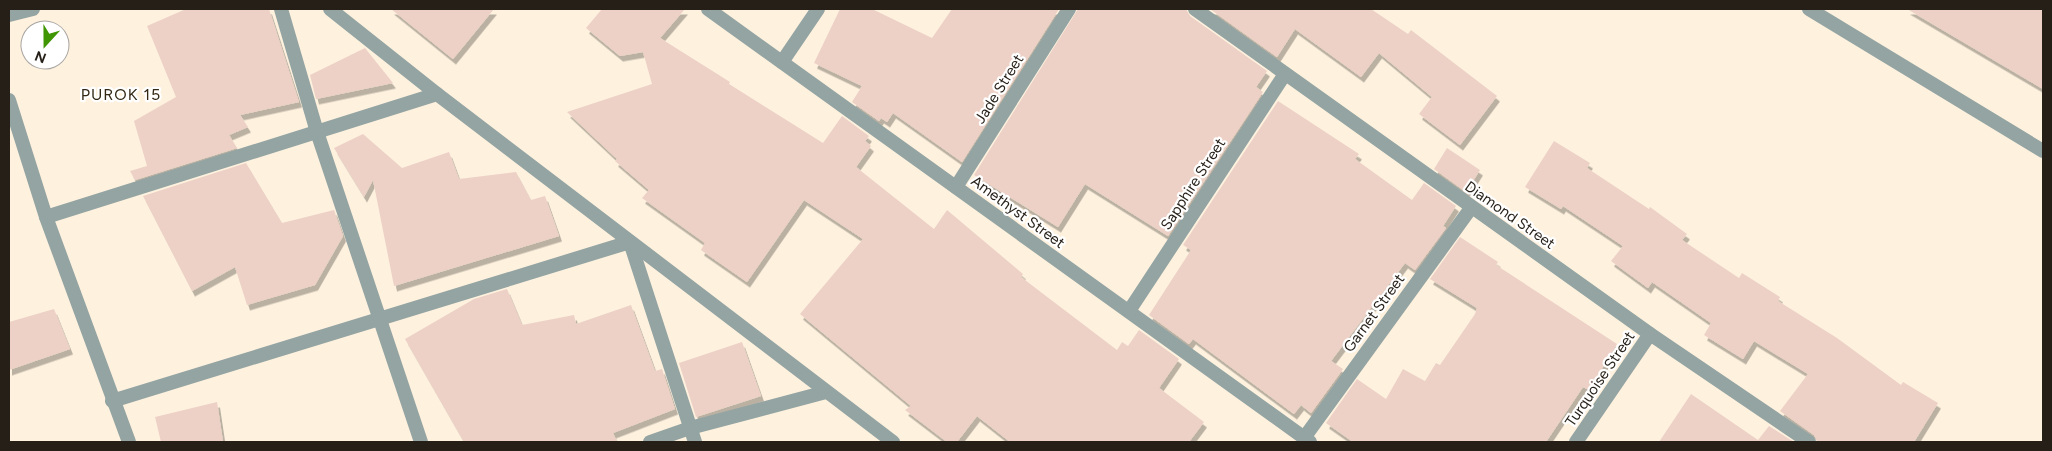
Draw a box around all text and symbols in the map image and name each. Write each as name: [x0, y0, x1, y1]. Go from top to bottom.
north arrow: [20, 20, 70, 70]
text: N: [32, 47, 49, 67]
street label: Jade Street: [971, 51, 1027, 127]
district label: PUROK 15: [81, 85, 161, 104]
street label: Sapphire Street: [1157, 135, 1229, 233]
street label: Amethyst Street: [968, 172, 1069, 252]
street label: Diamond Street: [1462, 177, 1559, 253]
street label: Garnet Street: [1340, 270, 1409, 356]
street label: Turquoise Street: [1561, 328, 1639, 430]

